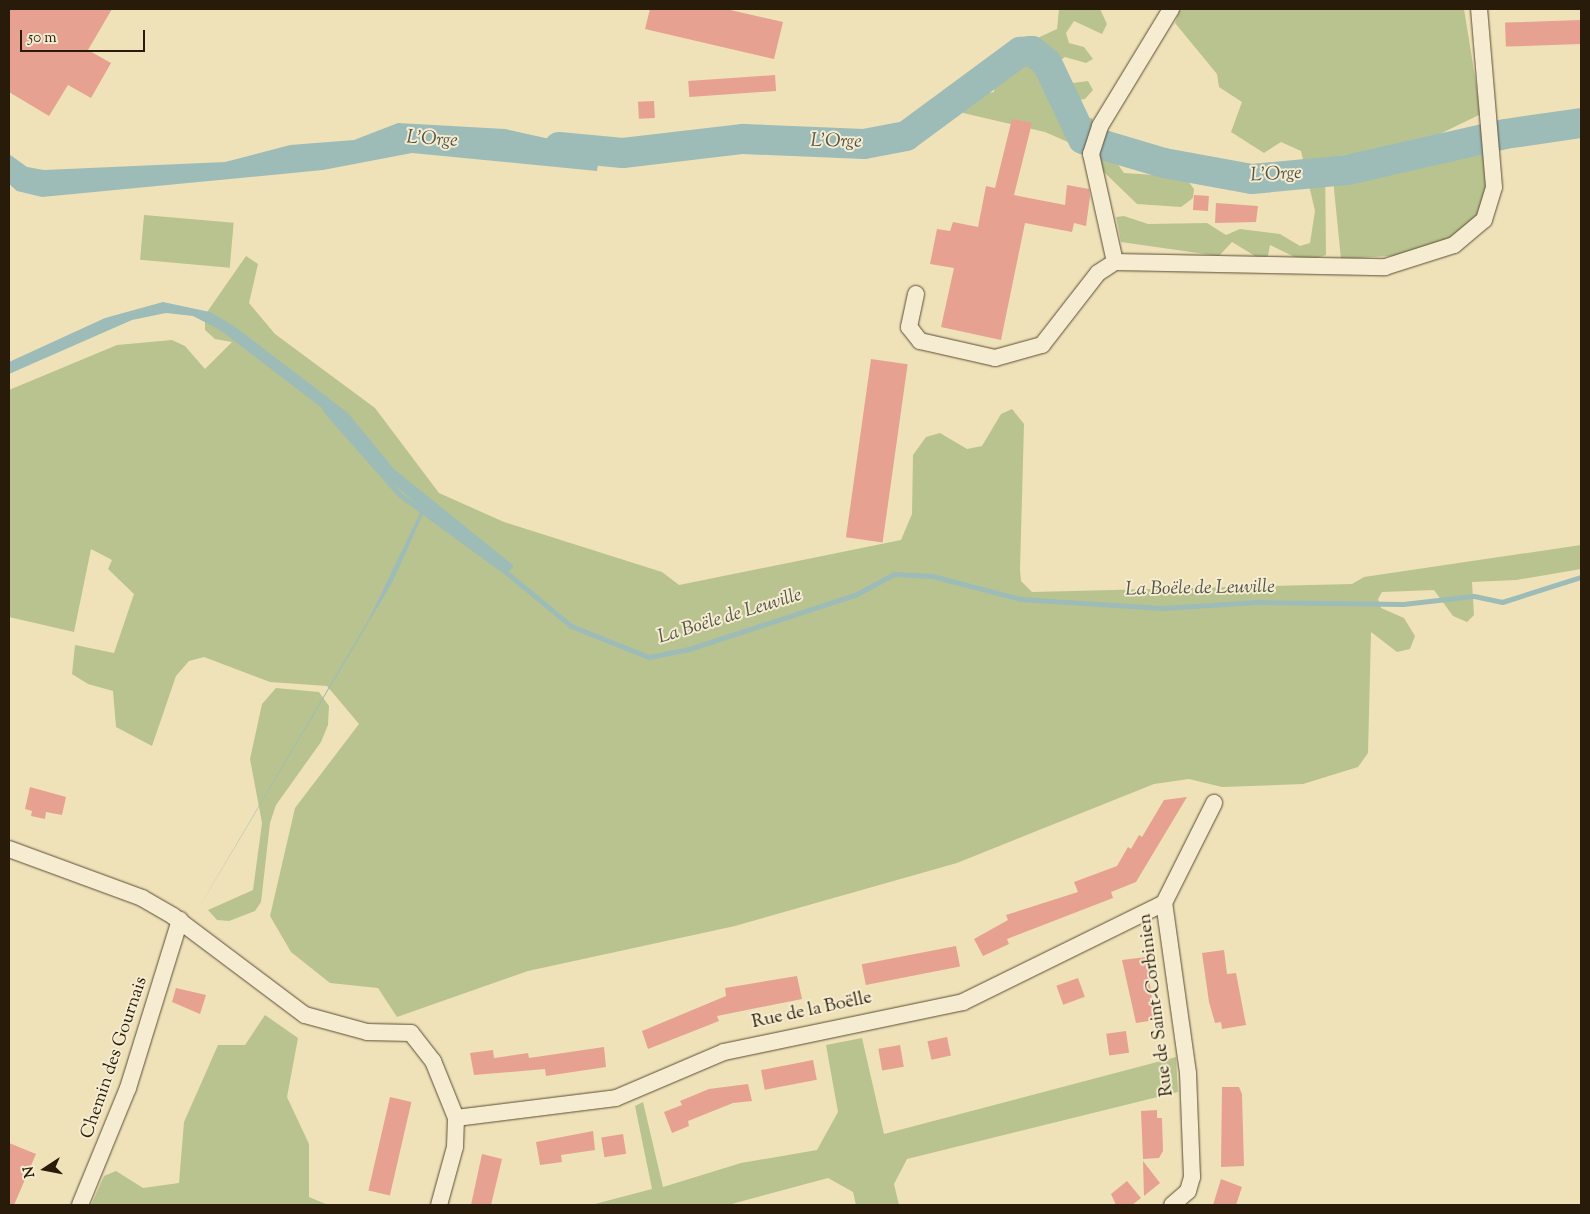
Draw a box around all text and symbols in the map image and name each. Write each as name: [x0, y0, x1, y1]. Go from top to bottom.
scale bar: [22, 20, 148, 52]
text: 50 m: [28, 28, 57, 49]
water label: L'Orge: [406, 127, 458, 153]
water label: L'Orge: [810, 130, 862, 154]
water label: L'Orge: [1250, 162, 1302, 188]
water label: La Boële de Leuville: [1125, 576, 1275, 602]
water label: La Boële de Leuville: [655, 584, 805, 650]
street label: Rue de Saint-Corbinien: [1135, 912, 1179, 1098]
street label: Chemin des Gournais: [77, 974, 153, 1142]
street label: Rue de la Boëlle: [750, 988, 874, 1034]
north arrow: [20, 1144, 70, 1194]
text: N: [19, 1164, 41, 1179]

